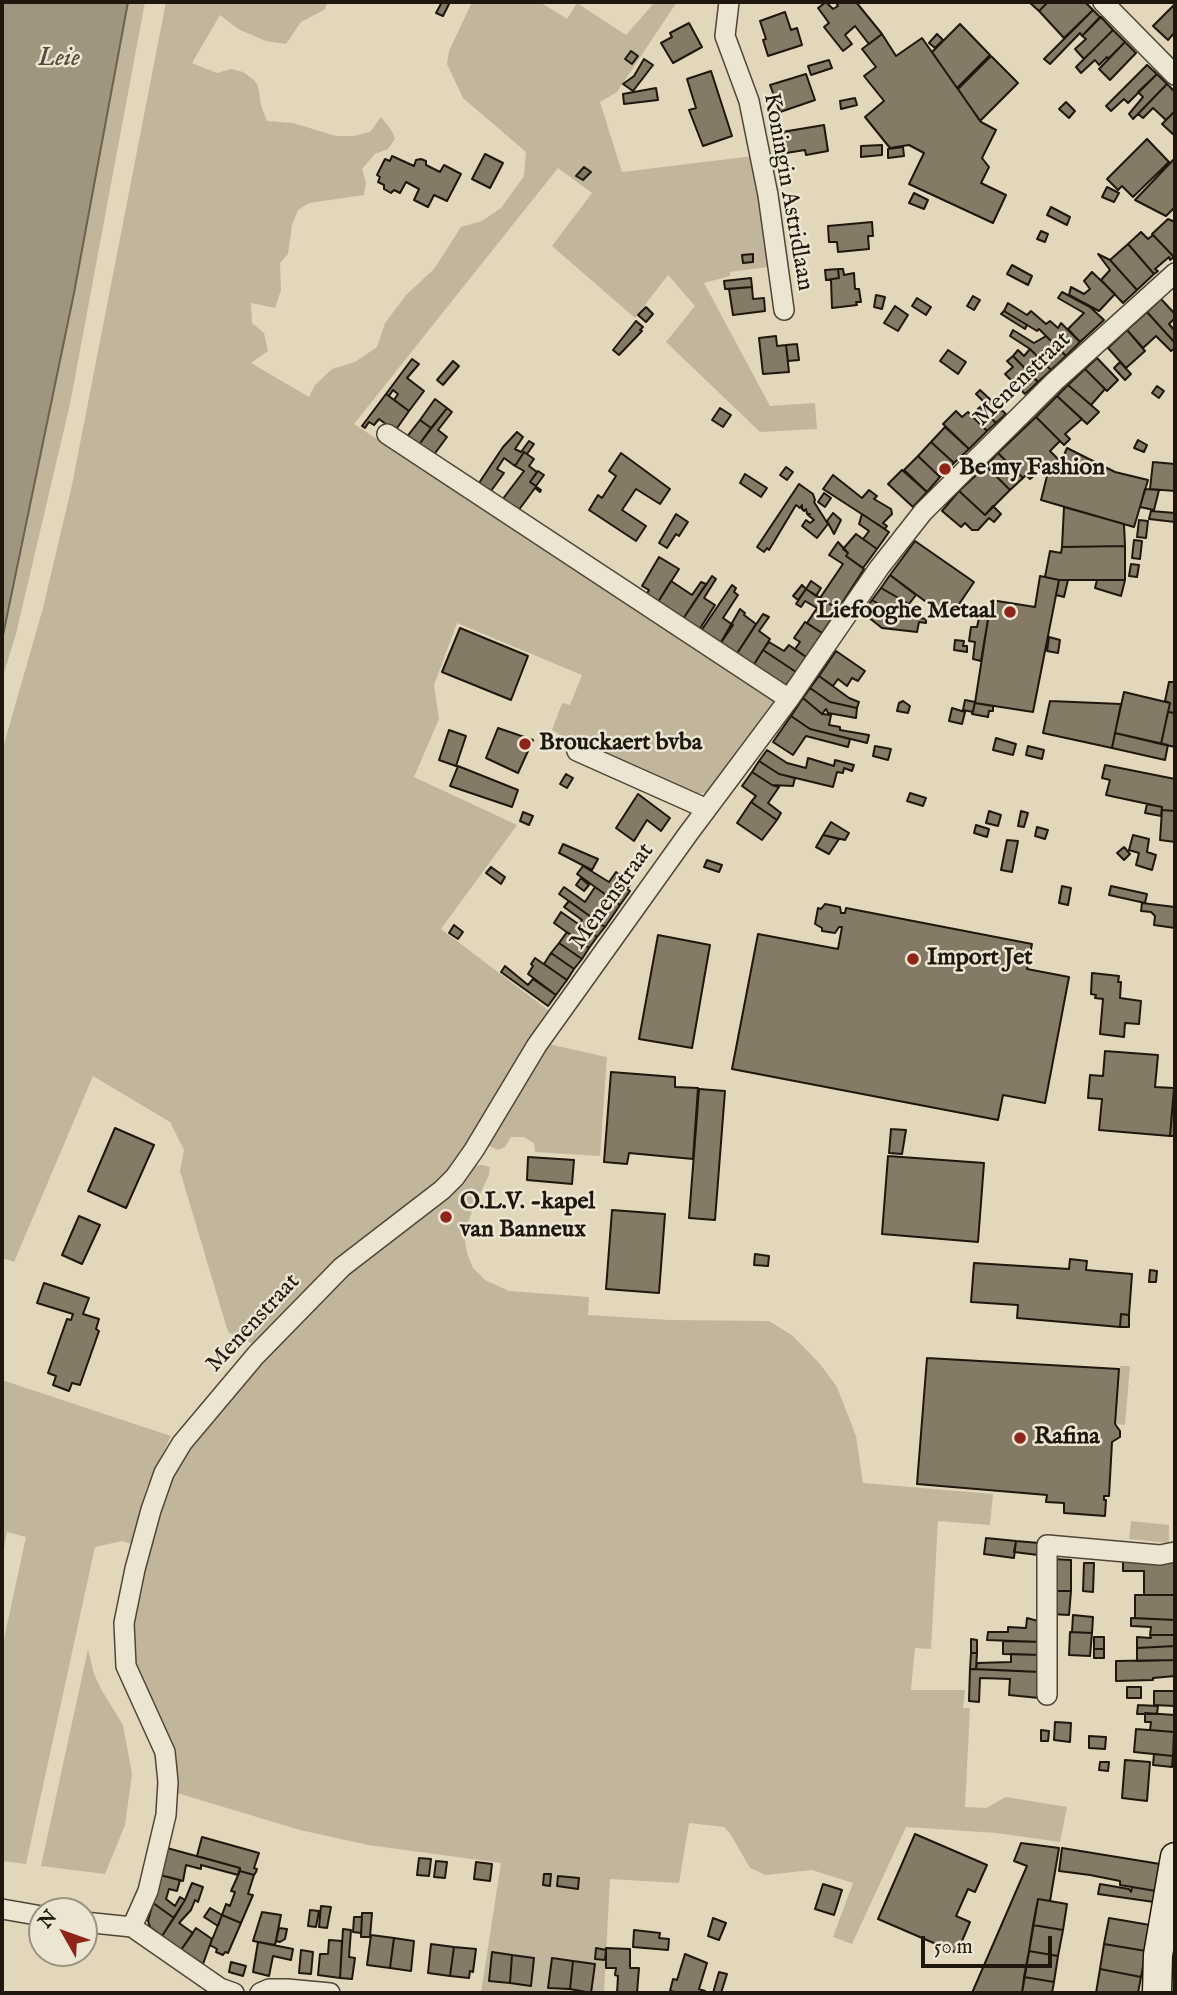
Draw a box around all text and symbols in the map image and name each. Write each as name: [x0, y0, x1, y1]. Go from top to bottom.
water label: Leie: [38, 44, 80, 76]
street label: Koningin Astridlaan: [755, 91, 819, 293]
street label: Menenstraat: [968, 326, 1078, 434]
place label: Be my Fashion: [959, 455, 1105, 483]
marker: Be my Fashion: [937, 461, 953, 477]
place label: Liefooghe Metaal: [816, 598, 996, 626]
marker: Liefooghe Metaal: [1002, 604, 1018, 620]
place label: Brouckaert bvba: [539, 730, 702, 758]
marker: Brouckaert bvba: [517, 736, 533, 752]
street label: Menenstraat: [565, 838, 661, 956]
place label: Import Jet: [927, 945, 1032, 973]
marker: Import Jet: [905, 951, 921, 967]
place label: O.L.V. -kapel van Banneux: [460, 1189, 595, 1245]
marker: O.L.V. -kapel van Banneux: [438, 1209, 454, 1225]
street label: Menenstraat: [201, 1269, 307, 1379]
place label: Rafina: [1034, 1424, 1100, 1452]
marker: Rafina: [1012, 1430, 1028, 1446]
north arrow: [28, 1897, 98, 1967]
text: N: [34, 1906, 63, 1934]
scale bar: [925, 1922, 1056, 1966]
text: 50 m: [934, 1934, 973, 1961]

